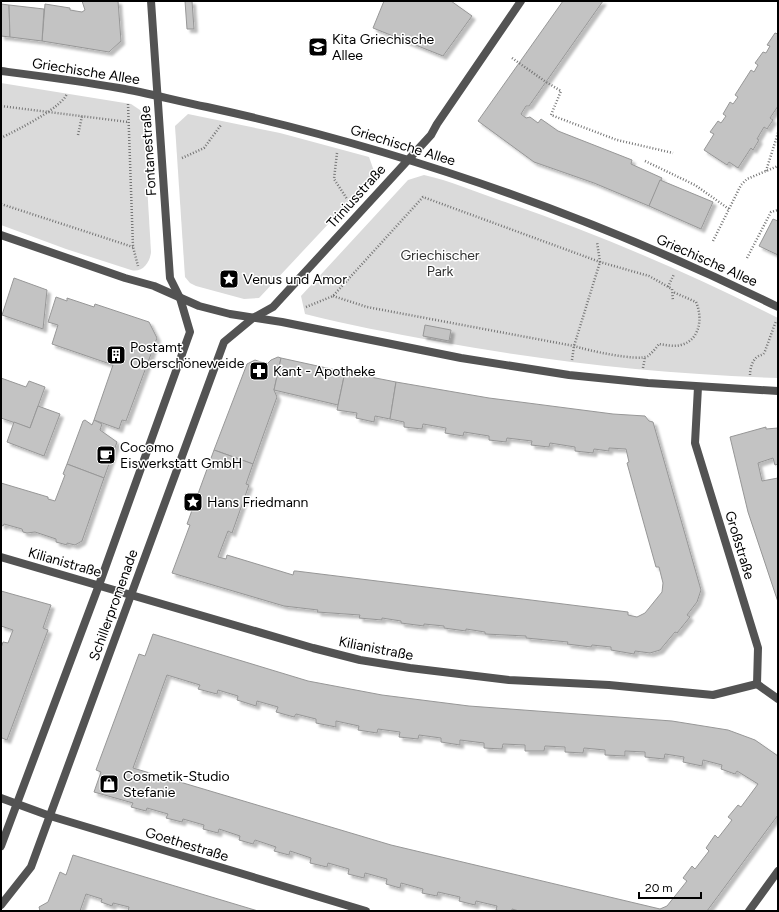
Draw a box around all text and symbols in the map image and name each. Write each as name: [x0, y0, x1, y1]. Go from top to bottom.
place label: Kita Griechische Allee: [332, 31, 434, 64]
school or university icon: Kita Griechische Allee: [307, 36, 329, 58]
street label: Griechische Allee: [31, 55, 141, 88]
street label: Fontanestraße: [137, 105, 160, 197]
street label: Griechische Allee: [348, 121, 458, 170]
street label: Triniusstraße: [323, 161, 390, 232]
street label: Griechische Allee: [654, 231, 760, 290]
park label: Griechischer Park: [400, 247, 480, 280]
place icon: Venus und Amor: [218, 268, 240, 290]
place label: Venus und Amor: [243, 271, 347, 288]
place label: Postamt Oberschöneweide: [130, 339, 245, 372]
building icon: Postamt Oberschöneweide: [105, 344, 127, 366]
pharmacy icon: Kant - Apotheke: [248, 360, 270, 382]
place label: Kant - Apotheke: [273, 363, 376, 380]
place label: Cocomo Eiswerkstatt GmbH: [120, 439, 242, 472]
cafe icon: Cocomo Eiswerkstatt GmbH: [95, 444, 117, 466]
place icon: Hans Friedmann: [182, 491, 204, 513]
place label: Hans Friedmann: [207, 494, 309, 511]
street label: Großstraße: [721, 509, 758, 582]
street label: Kilianistraße: [26, 544, 104, 581]
street label: Schillerpromenade: [85, 547, 142, 663]
street label: Kilianistraße: [337, 633, 415, 664]
place label: Cosmetik-Studio Stefanie: [123, 768, 230, 801]
shop icon: Cosmetik-Studio Stefanie: [98, 773, 120, 795]
street label: Goethestraße: [143, 824, 231, 865]
scale bar: [639, 874, 701, 900]
text: 20 m: [645, 881, 673, 895]

